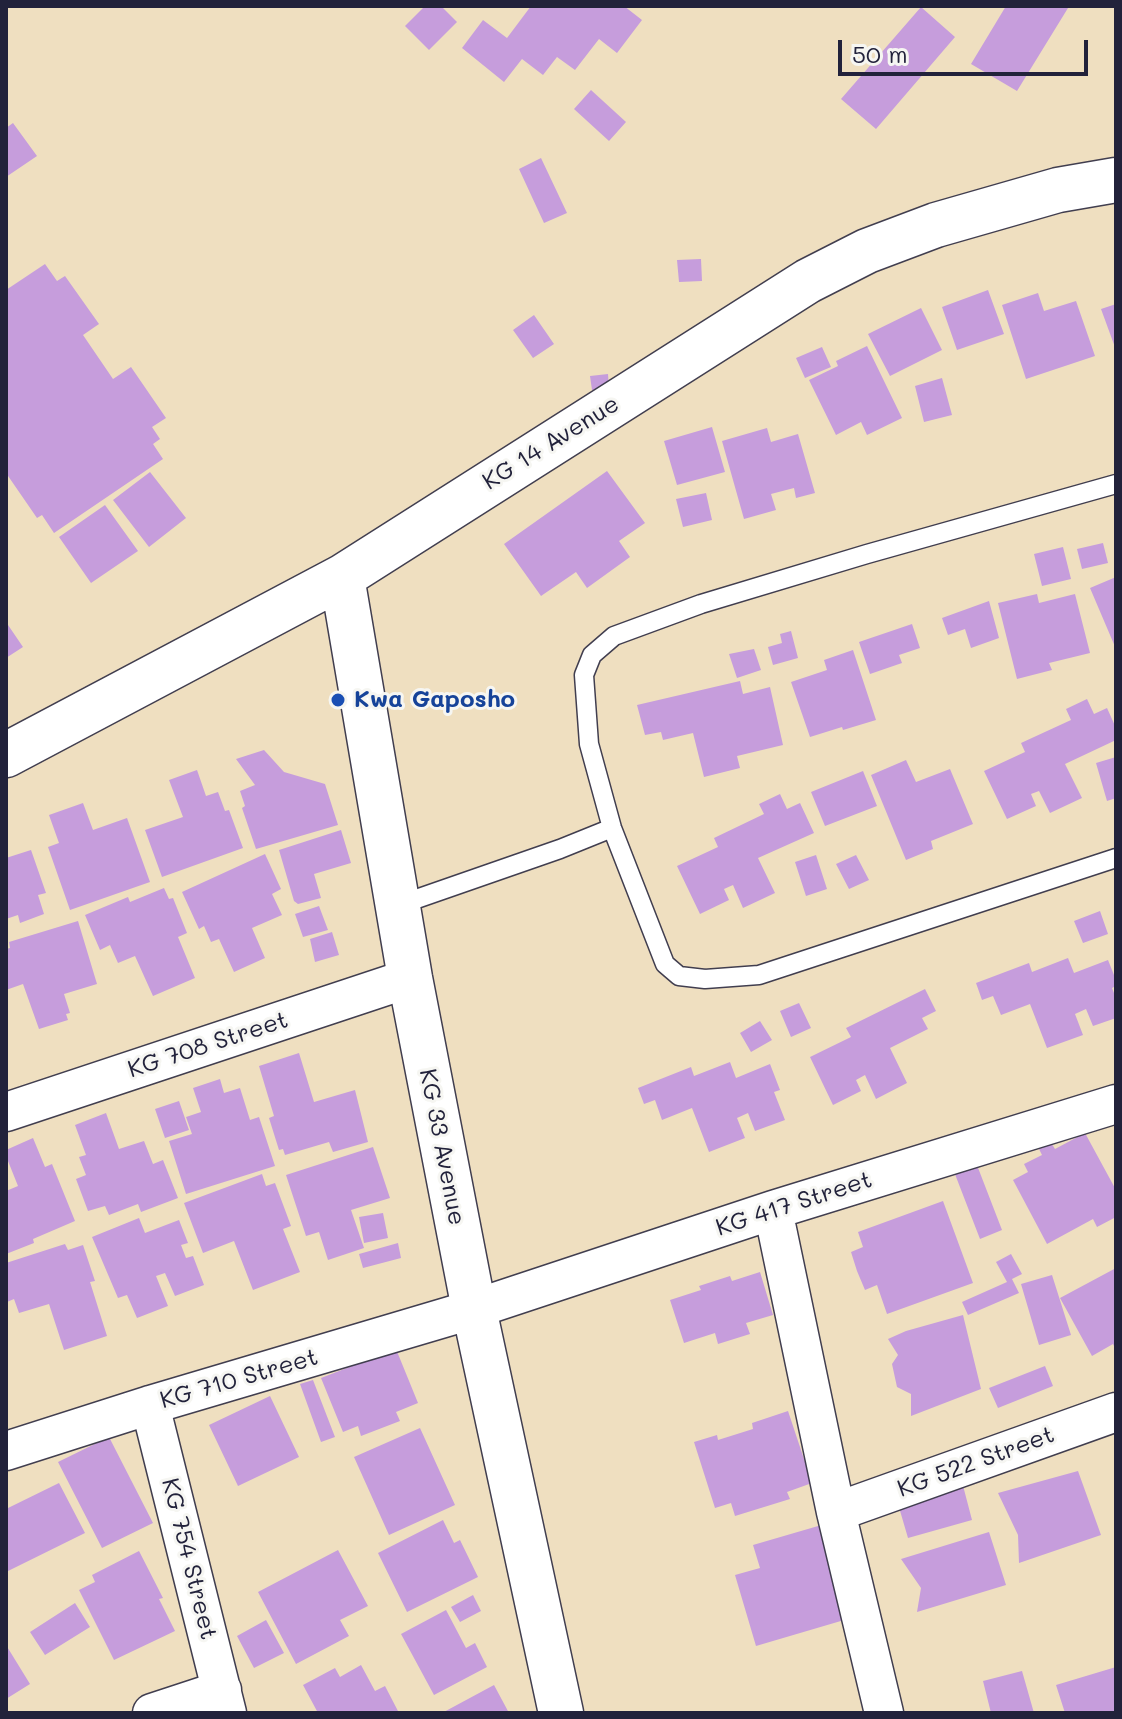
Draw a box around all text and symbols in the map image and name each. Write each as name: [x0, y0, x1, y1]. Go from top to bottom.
scale bar: [842, 24, 1092, 74]
text: 50 m: [852, 38, 908, 69]
street label: KG 14 Avenue: [477, 390, 625, 496]
place label: Kwa Gaposho: [354, 686, 515, 714]
marker: Kwa Gaposho: [329, 691, 347, 709]
street label: KG 708 Street: [124, 1006, 292, 1084]
street label: KG 33 Avenue: [413, 1066, 471, 1228]
street label: KG 417 Street: [712, 1165, 876, 1243]
street label: KG 710 Street: [157, 1343, 321, 1415]
street label: KG 522 Street: [894, 1420, 1058, 1504]
street label: KG 754 Street: [155, 1475, 223, 1643]

